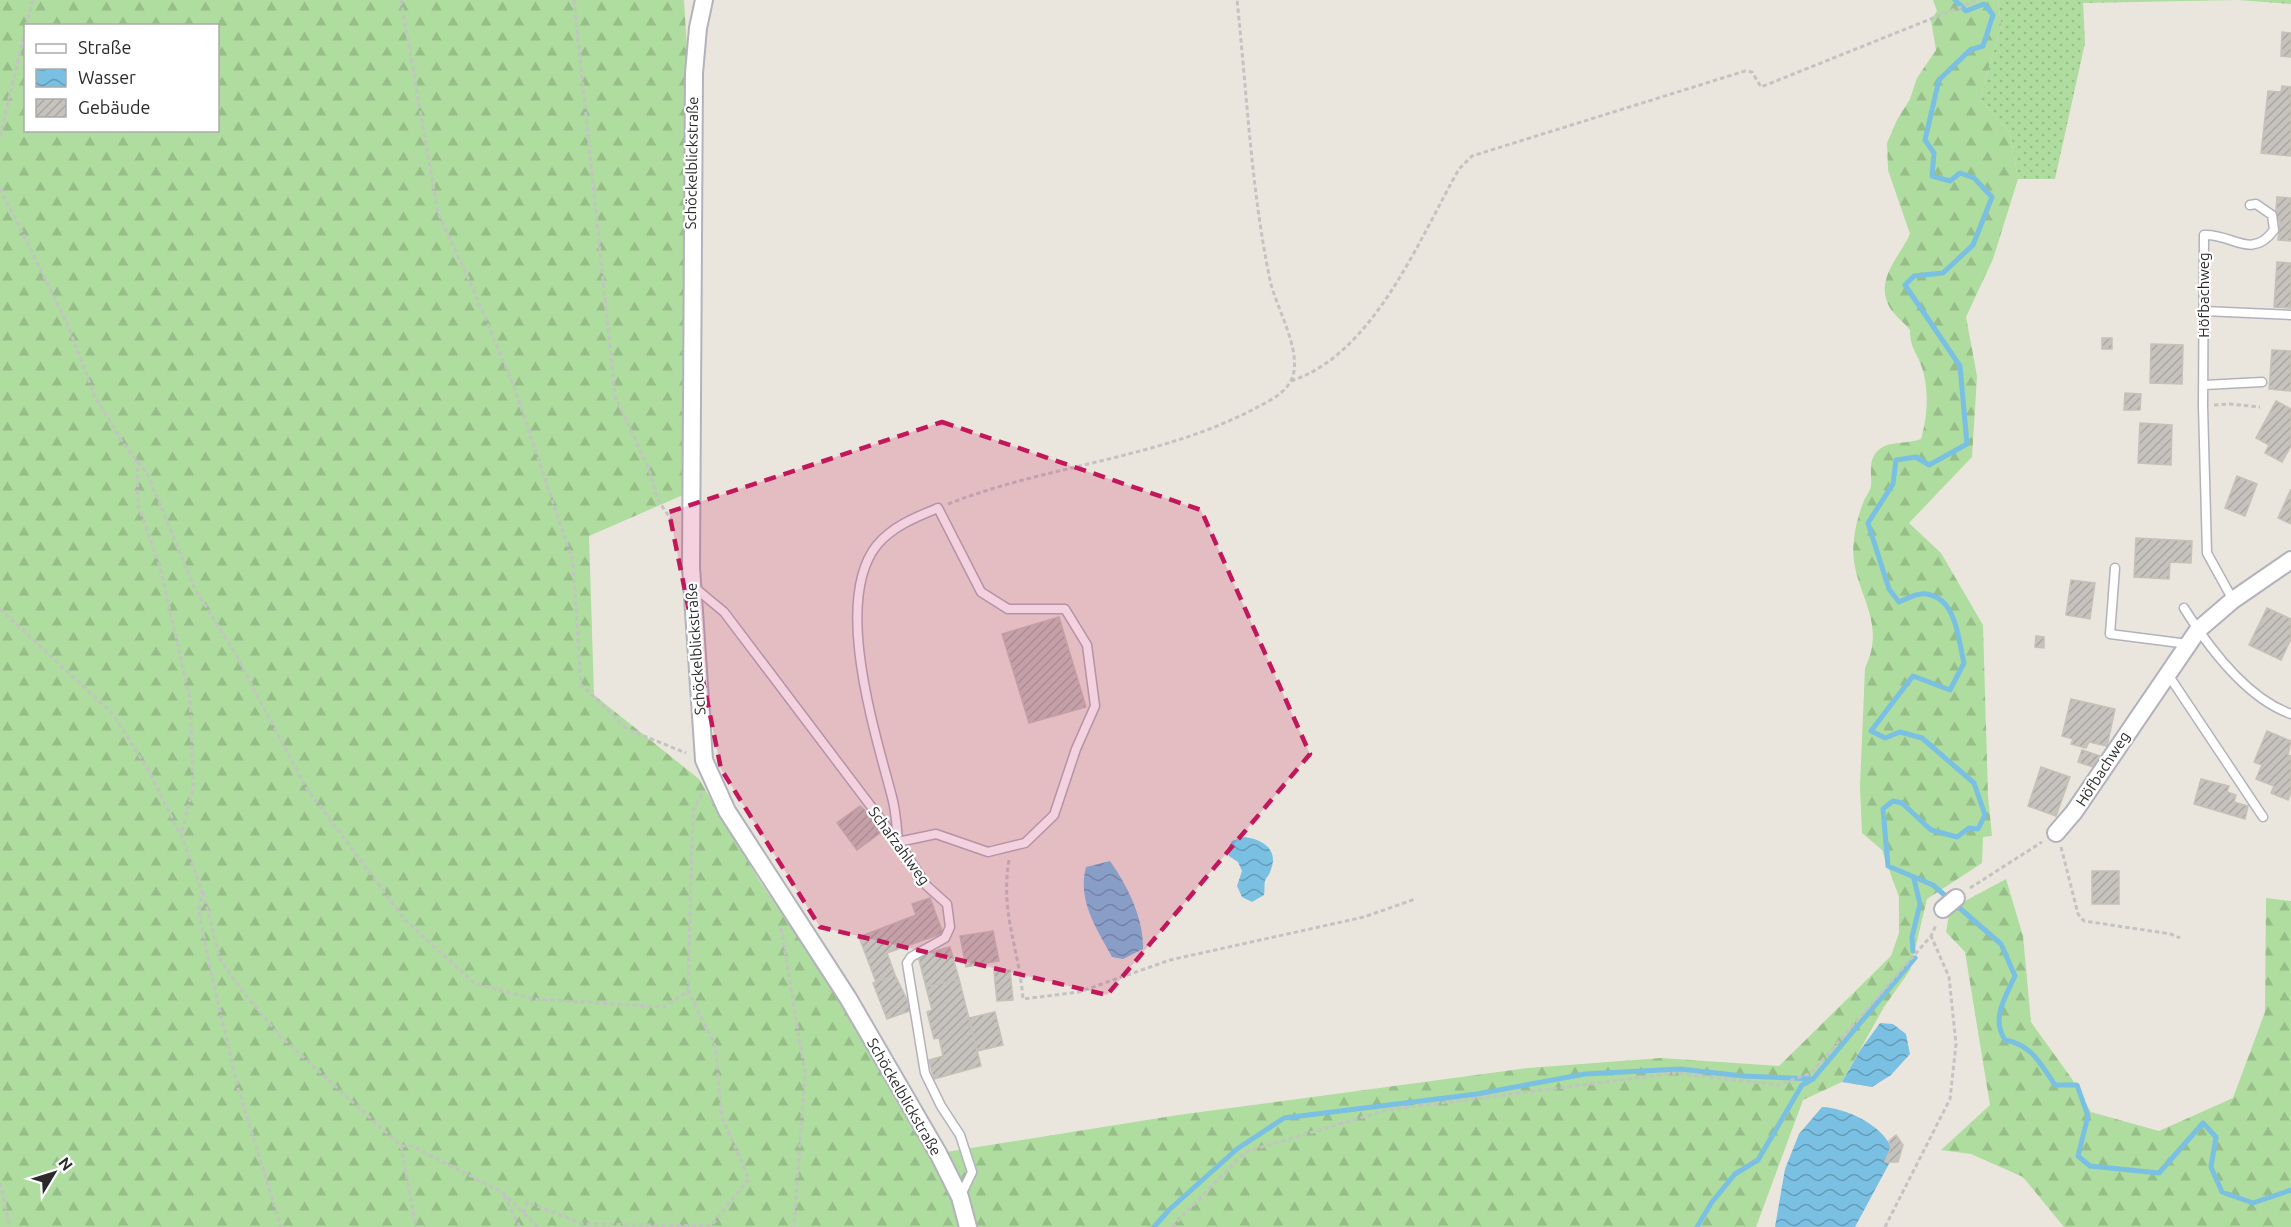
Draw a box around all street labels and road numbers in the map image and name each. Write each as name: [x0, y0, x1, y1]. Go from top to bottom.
street label: Schöckelblickstraße: [682, 97, 701, 229]
street label: Höfbachweg: [2195, 252, 2212, 338]
street label: Schöckelblickstraße: [682, 582, 709, 716]
street label: Höfbachweg: [2072, 728, 2133, 809]
street label: Schafzahlweg: [865, 803, 933, 888]
street label: Schöckelblickstraße: [864, 1035, 945, 1158]

